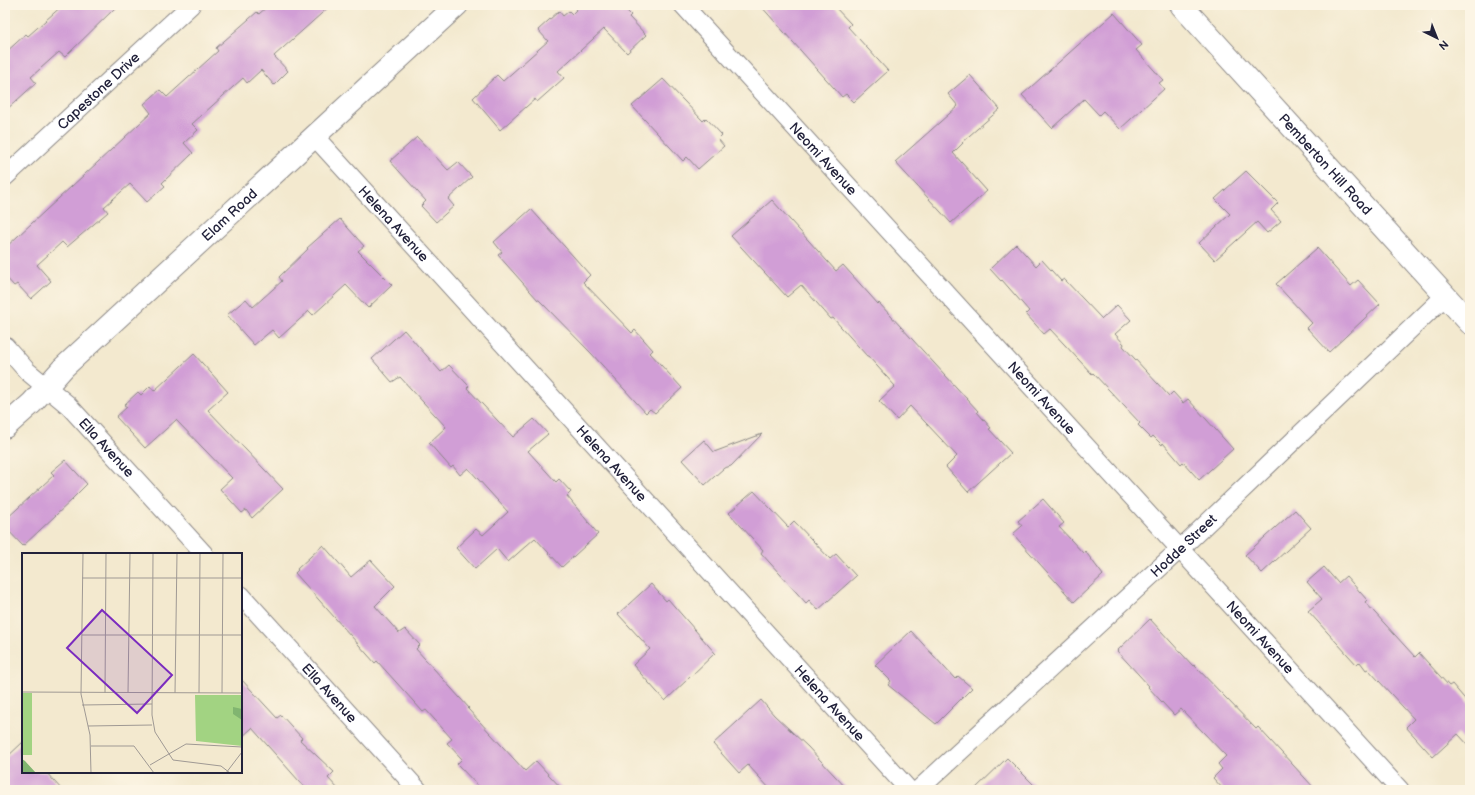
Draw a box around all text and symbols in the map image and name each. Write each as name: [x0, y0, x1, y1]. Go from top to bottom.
north arrow: [1417, 18, 1457, 58]
text: N: [1436, 37, 1451, 53]
street label: Capestone Drive: [54, 49, 143, 133]
street label: Pemberton Hill Road: [1275, 110, 1376, 218]
street label: Neomi Avenue: [786, 119, 861, 198]
street label: Helena Avenue: [355, 182, 433, 265]
street label: Elam Road: [198, 185, 261, 245]
street label: Neomi Avenue: [1004, 358, 1079, 438]
street label: Ella Avenue: [75, 414, 138, 481]
street label: Helena Avenue: [573, 422, 651, 505]
street label: Hodde Street: [1147, 510, 1221, 580]
inset map: [22, 553, 242, 773]
street label: Neomi Avenue: [1223, 597, 1298, 677]
street label: Ella Avenue: [299, 660, 361, 726]
street label: Helena Avenue: [791, 661, 869, 744]

